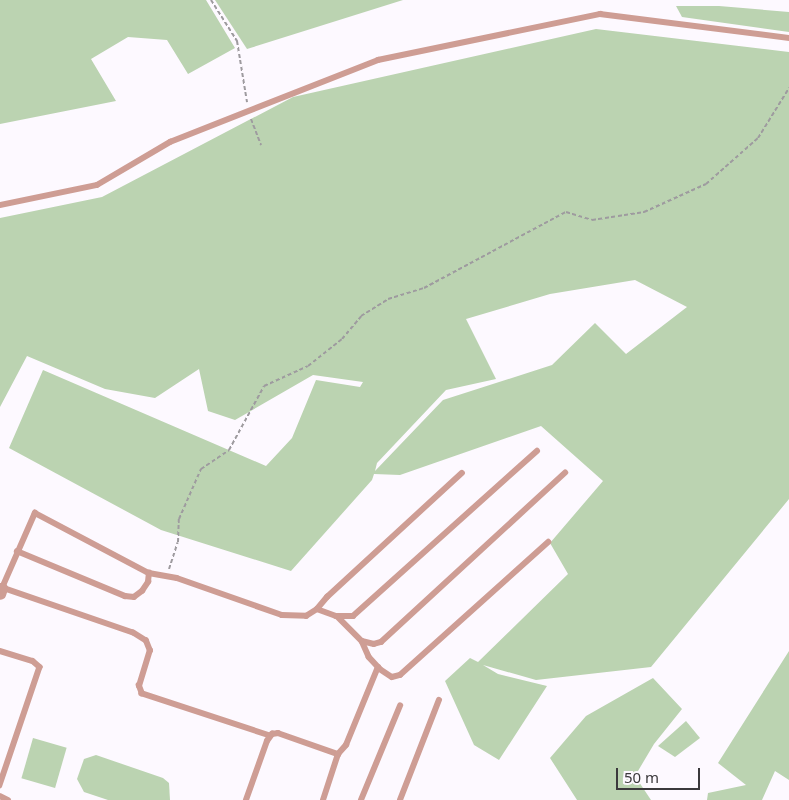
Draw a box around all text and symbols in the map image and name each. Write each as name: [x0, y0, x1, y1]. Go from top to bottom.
scale bar: [619, 758, 703, 790]
text: 50 m: [624, 767, 659, 787]

